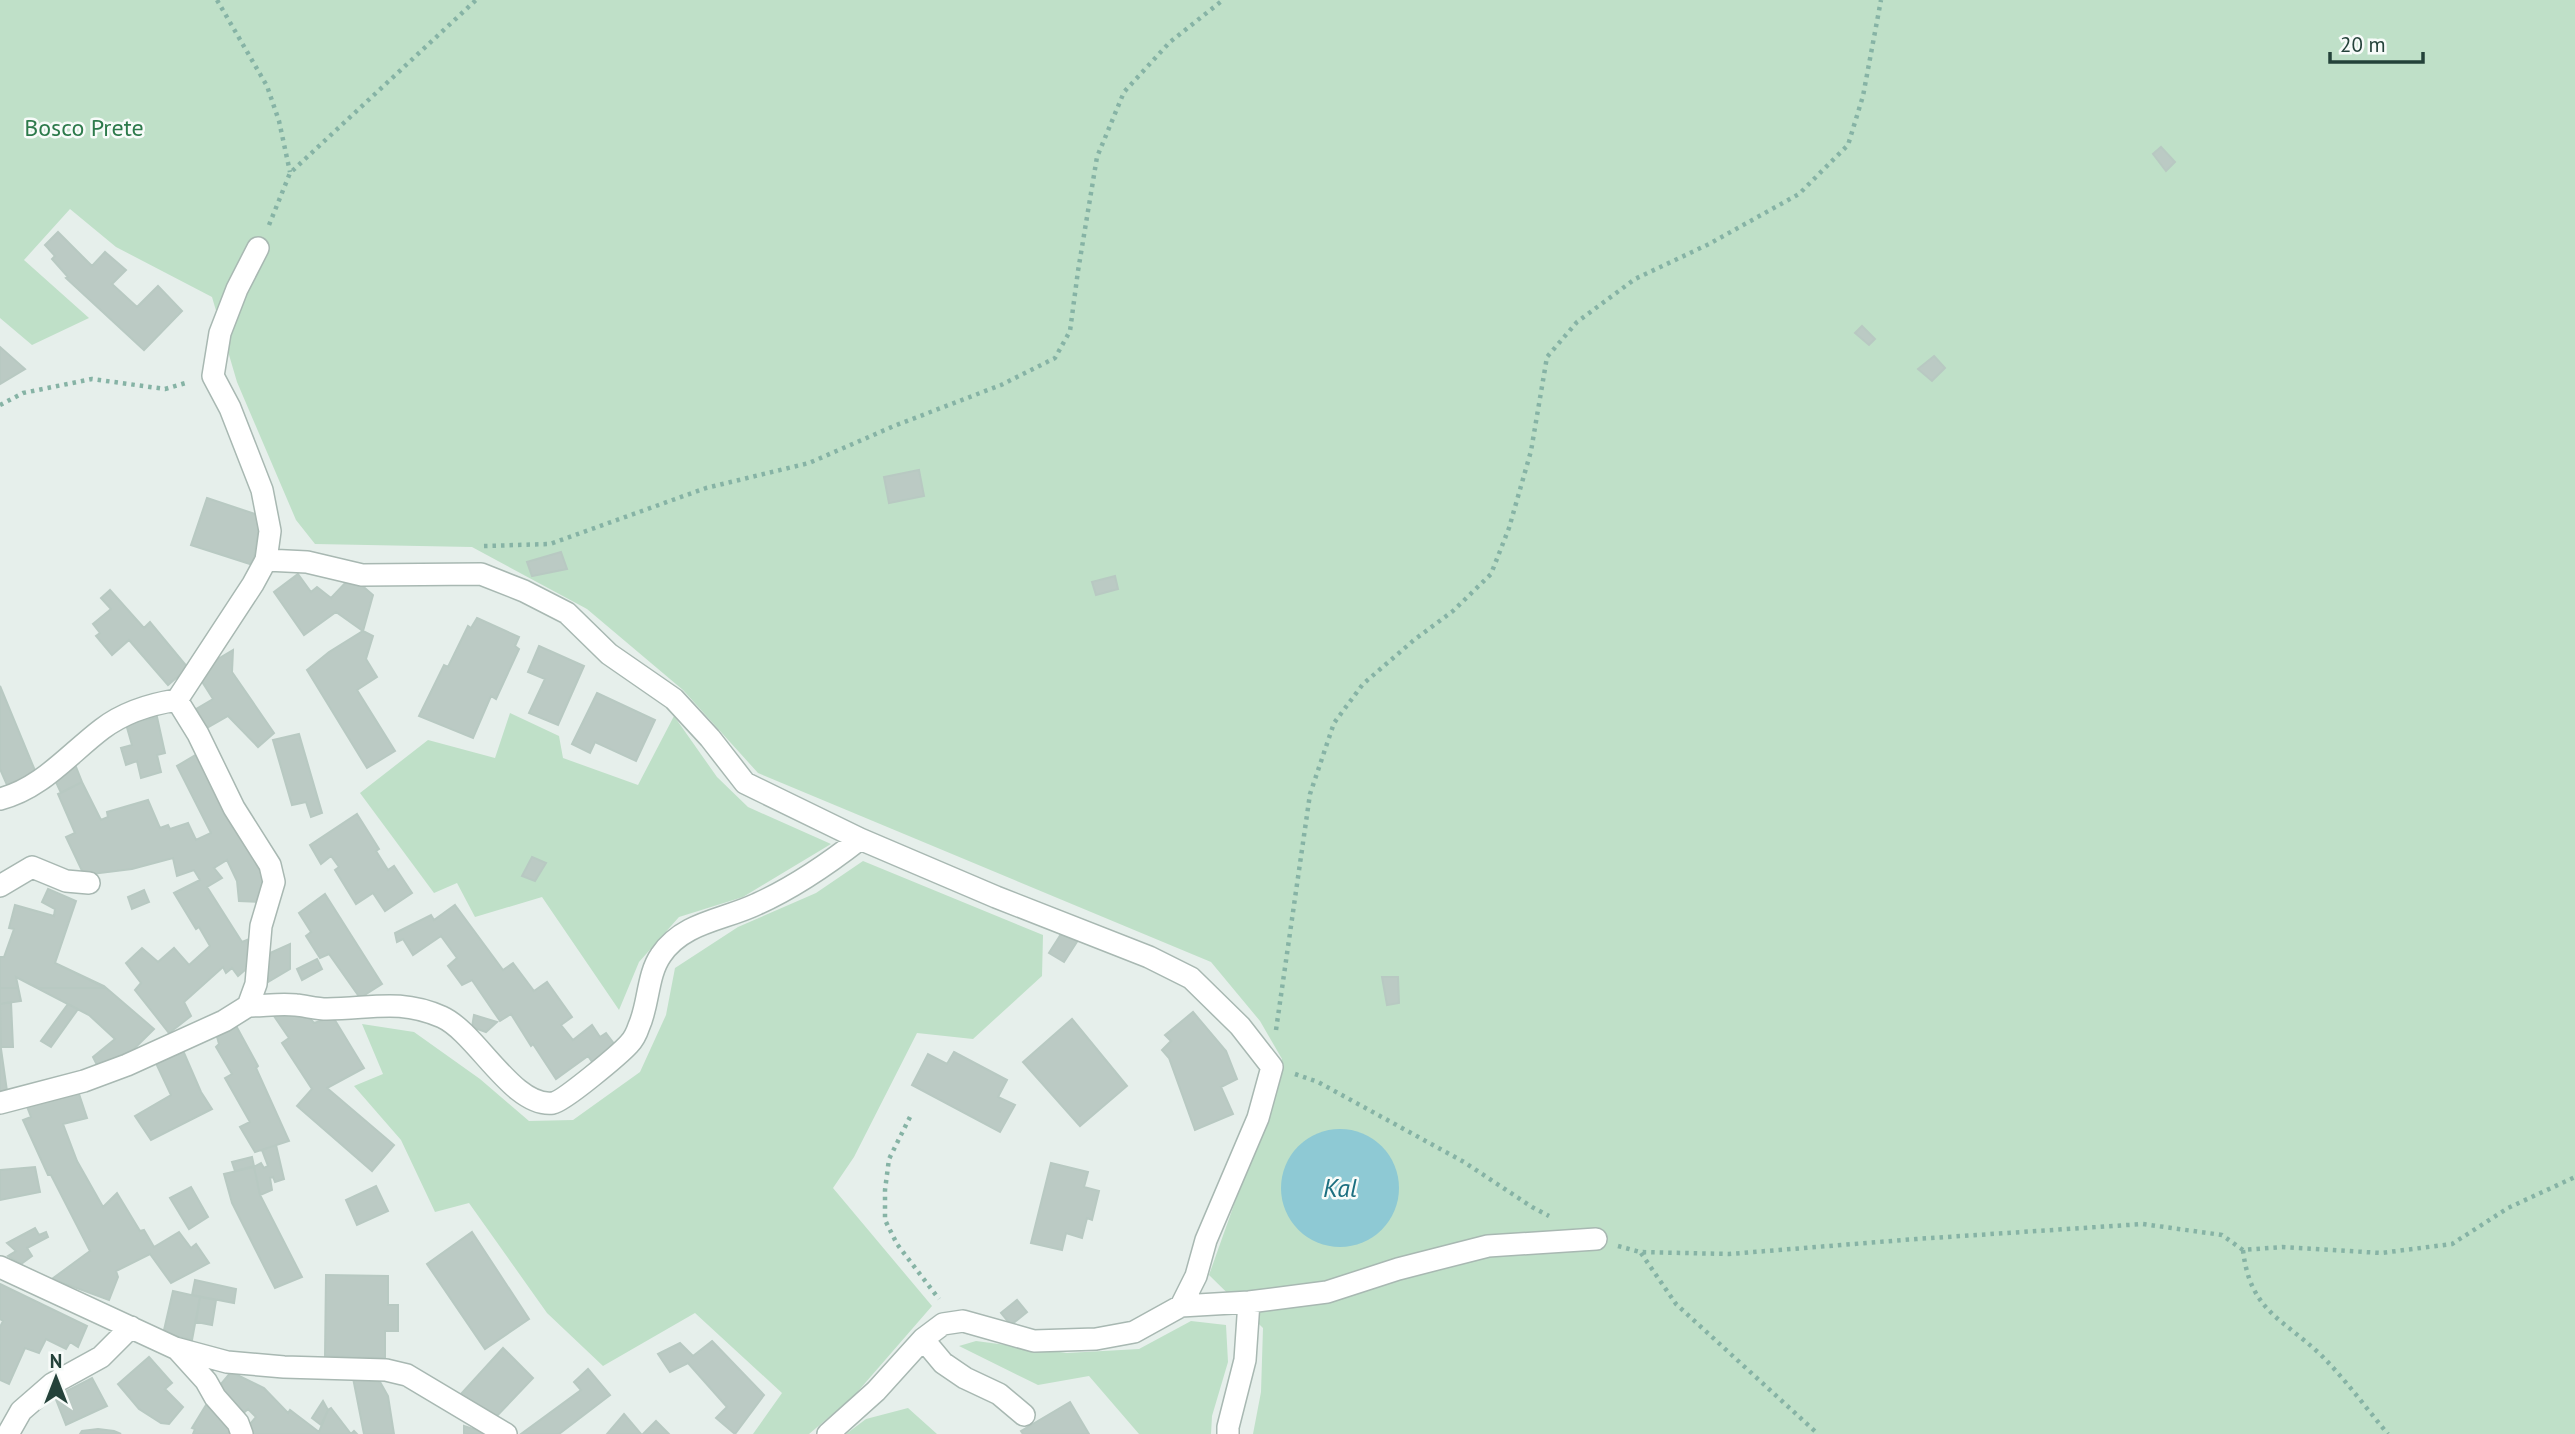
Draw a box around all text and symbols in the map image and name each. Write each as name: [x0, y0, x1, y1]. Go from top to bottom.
scale bar: [2330, 21, 2423, 65]
text: 20 m: [2340, 31, 2386, 58]
park label: Bosco Prete: [24, 112, 144, 143]
water label: Kal: [1323, 1171, 1357, 1204]
north arrow: [21, 1343, 91, 1413]
text: N: [50, 1349, 62, 1373]

